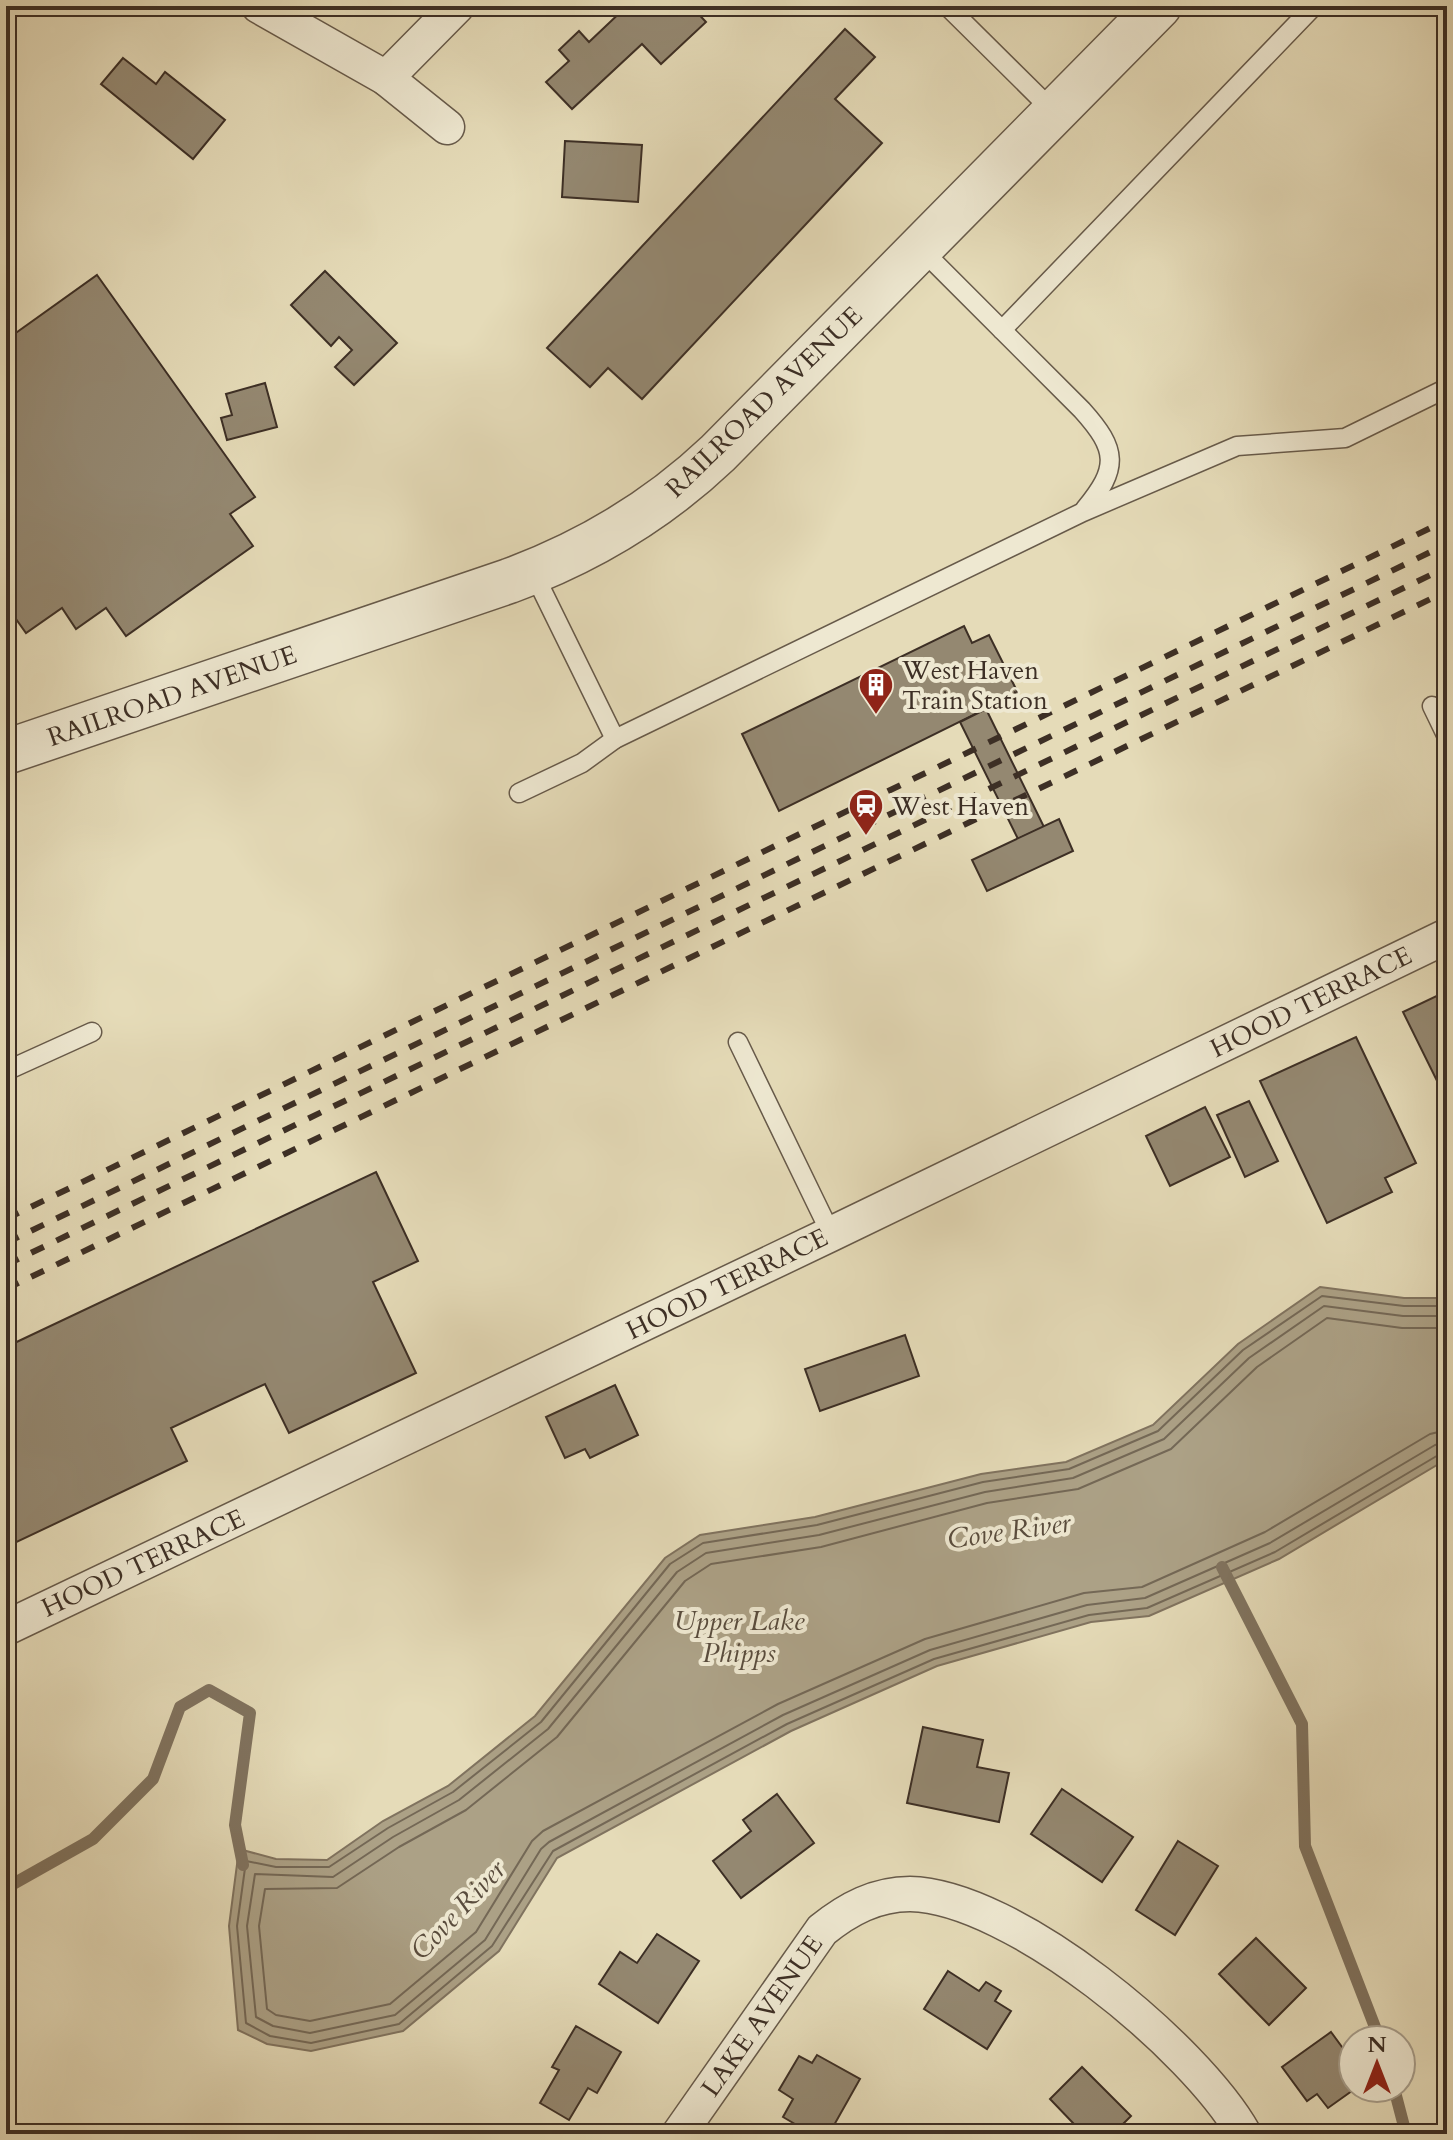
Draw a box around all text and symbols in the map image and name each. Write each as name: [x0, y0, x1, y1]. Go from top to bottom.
street label: RAILROAD AVENUE: [658, 299, 870, 505]
street label: RAILROAD AVENUE: [43, 637, 301, 755]
place label: West Haven Train Station: [901, 653, 1048, 718]
building icon: West Haven Train Station: [857, 666, 895, 716]
station icon: West Haven: [847, 787, 885, 837]
place label: West Haven: [891, 789, 1029, 824]
street label: HOOD TERRACE: [1204, 938, 1418, 1066]
street label: HOOD TERRACE: [620, 1220, 834, 1348]
street label: HOOD TERRACE: [36, 1501, 250, 1625]
water label: Cove River: [945, 1503, 1074, 1558]
water label: Upper Lake Phipps: [674, 1602, 805, 1672]
water label: Cove River: [402, 1851, 515, 1968]
street label: LAKE AVENUE: [693, 1928, 831, 2104]
north arrow: [1337, 2024, 1417, 2104]
text: N: [1367, 2030, 1387, 2060]

